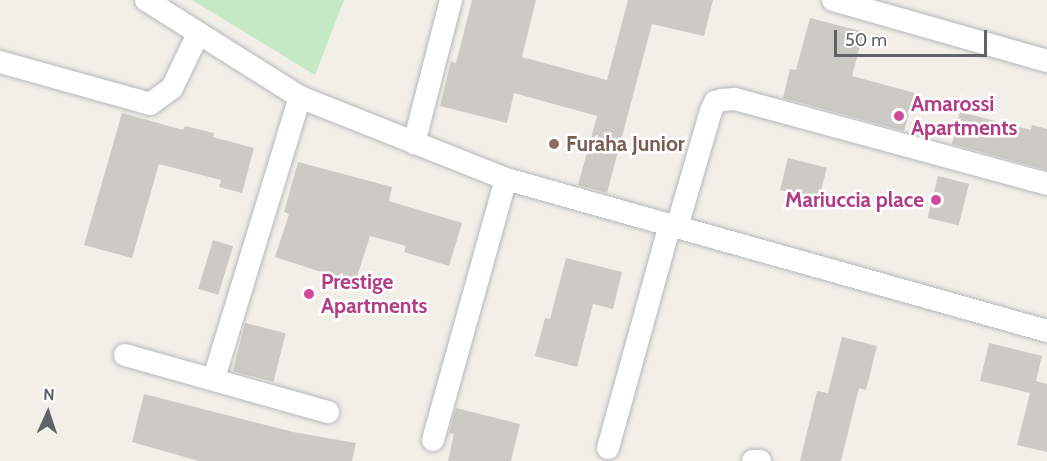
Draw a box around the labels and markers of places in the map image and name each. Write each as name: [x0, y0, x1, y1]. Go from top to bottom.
place label: Amarossi Apartments: [911, 91, 1017, 141]
marker: Amarossi Apartments: [892, 109, 906, 123]
place label: Furaha Junior: [566, 131, 685, 157]
marker: Furaha Junior: [547, 137, 561, 151]
place label: Mariuccia place: [785, 187, 924, 213]
marker: Mariuccia place: [929, 193, 943, 207]
place label: Prestige Apartments: [321, 269, 427, 319]
marker: Prestige Apartments: [302, 287, 316, 301]

